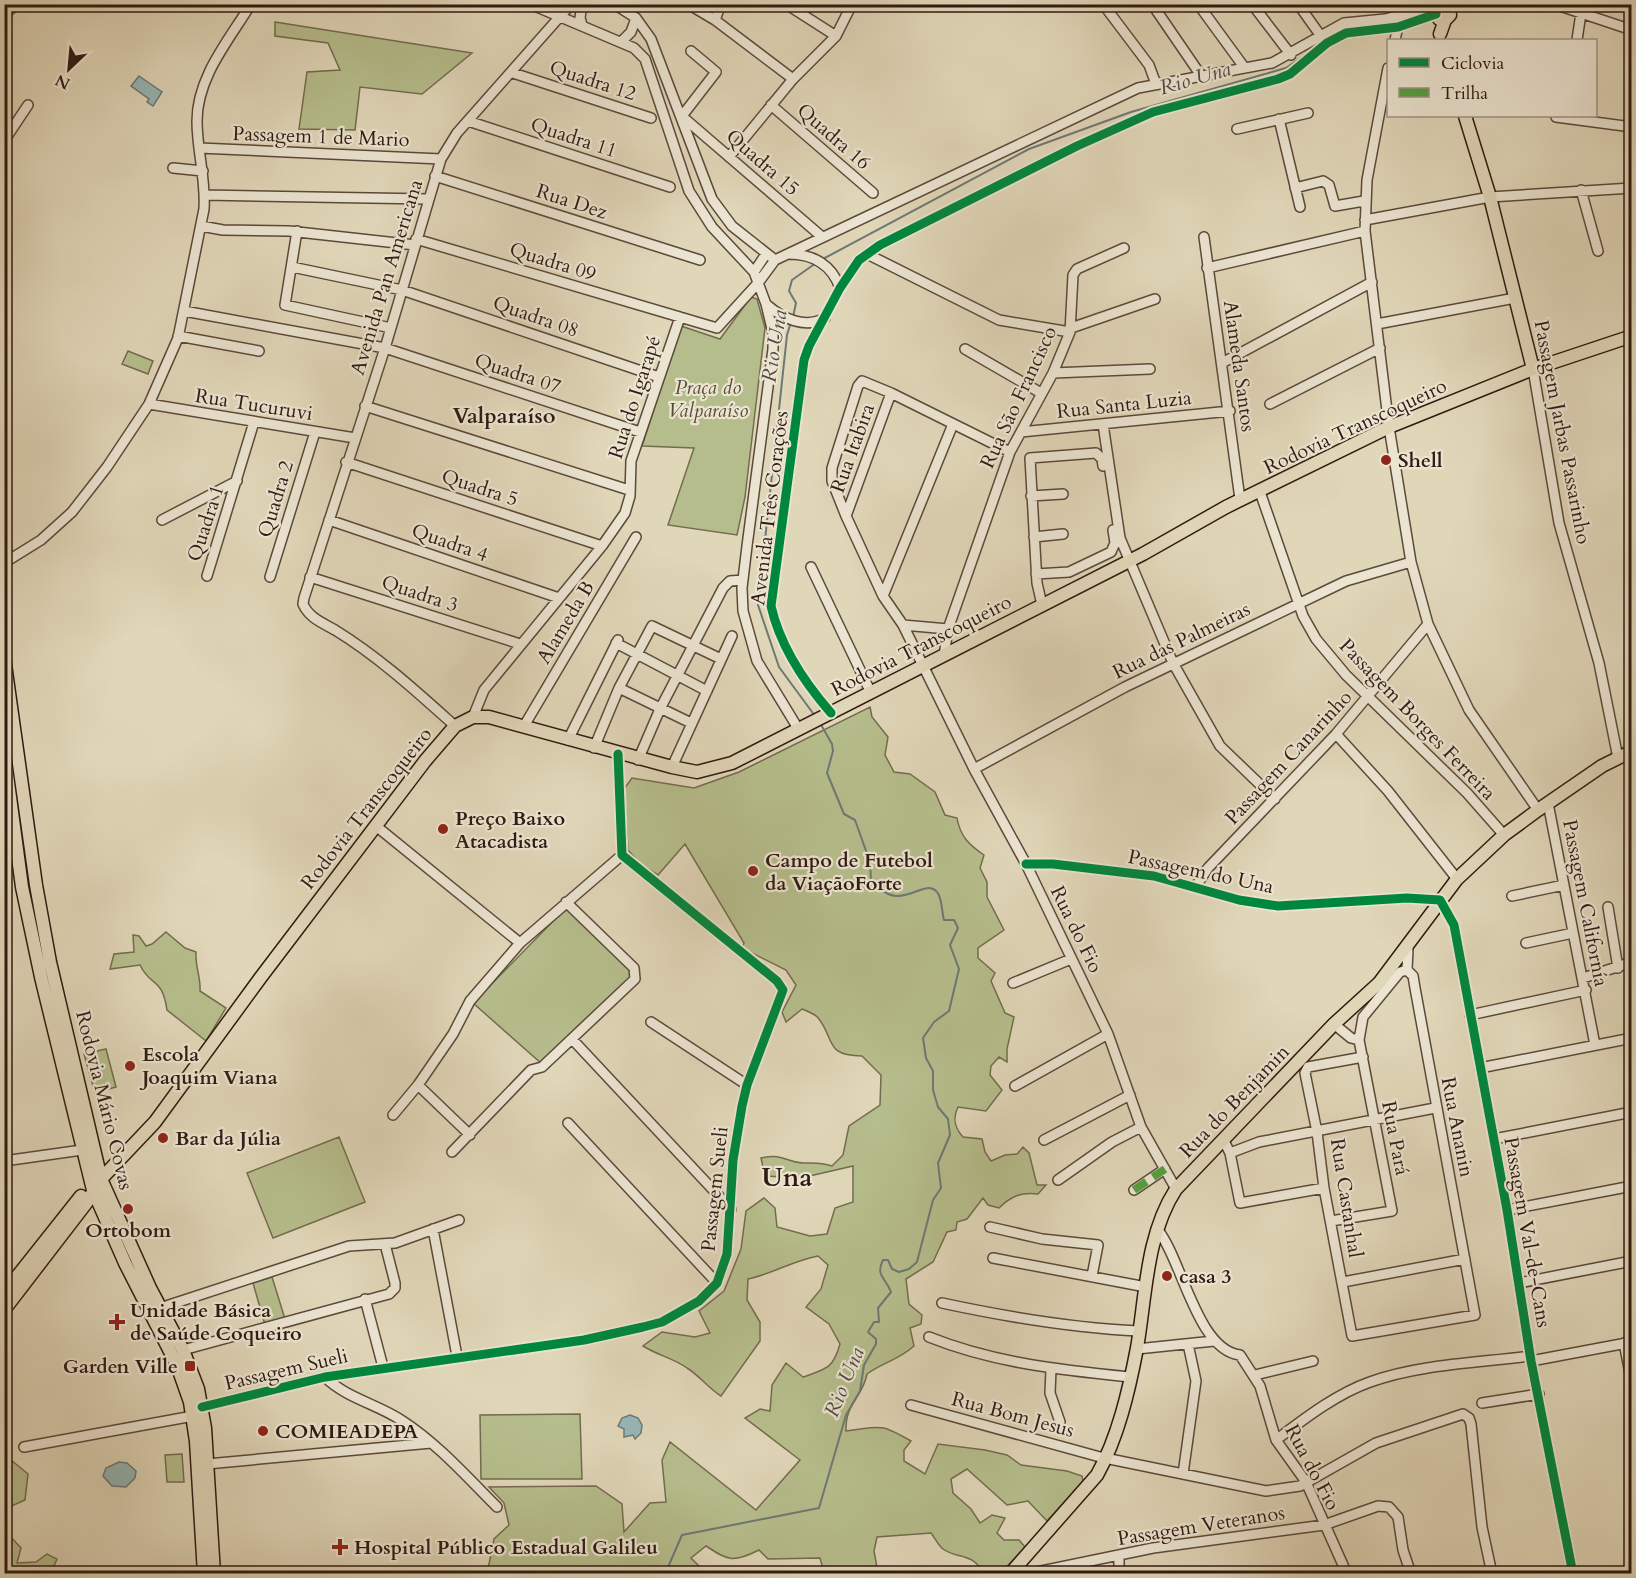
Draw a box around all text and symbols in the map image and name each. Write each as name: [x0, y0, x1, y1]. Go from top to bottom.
north arrow: [39, 39, 99, 99]
legend: [1387, 39, 1597, 117]
text: Ciclovia: [1441, 51, 1505, 76]
street label: Quadra 12: [546, 54, 639, 107]
water label: Rio Una: [1156, 54, 1234, 102]
text: N: [52, 69, 74, 95]
text: Trilha: [1441, 81, 1488, 106]
street label: Quadra 16: [791, 97, 876, 176]
street label: Quadra 11: [527, 111, 620, 164]
street label: Passagem 1 de Mario: [232, 120, 410, 153]
street label: Quadra 15: [720, 123, 805, 202]
street label: Avenida Pan Americana: [344, 176, 429, 378]
street label: Rua Dez: [533, 177, 611, 226]
street label: Quadra 09: [506, 236, 600, 287]
street label: Quadra 08: [489, 289, 582, 344]
street label: Alameda Santos: [1217, 299, 1262, 434]
water label: Rio Una: [754, 308, 795, 384]
street label: Passagem Jarbas Passarinho: [1528, 318, 1598, 547]
street label: Rua São Francisco: [974, 322, 1063, 473]
street label: Rua do Igarapé: [602, 332, 667, 462]
street label: Quadra 07: [471, 347, 564, 400]
street label: Rodovia Transcoqueiro: [1259, 372, 1451, 481]
park label: Praça do Valparaíso: [668, 374, 748, 424]
street label: Rua Tucuruvi: [193, 382, 315, 427]
street label: Rua Santa Luzia: [1055, 384, 1193, 425]
street label: Rua Itabira: [824, 400, 881, 496]
district label: Valparaíso: [453, 401, 556, 431]
street label: Avenida Três Corações: [744, 409, 795, 607]
place label: Shell: [1398, 447, 1443, 474]
marker: Shell: [1379, 453, 1393, 467]
street label: Quadra 2: [251, 457, 300, 541]
street label: Quadra 5: [438, 462, 522, 513]
street label: Quadra 1: [180, 481, 231, 565]
street label: Quadra 4: [408, 517, 492, 568]
street label: Quadra 3: [378, 568, 462, 619]
street label: Alameda B: [530, 576, 601, 669]
street label: Rodovia Transcoqueiro: [826, 588, 1016, 703]
street label: Rua das Palmeiras: [1108, 595, 1255, 685]
street label: Passagem Borges Ferreira: [1333, 633, 1502, 806]
street label: Passagem Canarinho: [1219, 684, 1358, 831]
street label: Rodovia Transcoqueiro: [295, 721, 438, 895]
place label: Preço Baixo Atacadista: [455, 805, 565, 855]
street label: Passagem Californía: [1556, 817, 1615, 989]
marker: Preço Baixo Atacadista: [436, 822, 450, 836]
street label: Passagem do Una: [1126, 843, 1277, 900]
place label: Campo de Futebol da ViaçãoForte: [765, 847, 933, 897]
marker: Campo de Futebol da ViaçãoForte: [746, 864, 760, 878]
street label: Rua do Fio: [1044, 881, 1109, 977]
street label: Rodovia Mário Covas: [69, 1008, 140, 1193]
street label: Rua do Benjamin: [1173, 1038, 1296, 1164]
place label: Escola Joaquim Viana: [139, 1041, 278, 1091]
marker: Escola Joaquim Viana: [123, 1059, 137, 1073]
street label: Rua Ananin: [1435, 1075, 1481, 1180]
street label: Rua Pará: [1375, 1099, 1416, 1178]
place label: Bar da Júlia: [175, 1125, 281, 1152]
street label: Passagem Sueli: [694, 1125, 735, 1253]
marker: Bar da Júlia: [156, 1131, 170, 1145]
street label: Passagem Val-de-Cans: [1497, 1135, 1558, 1329]
street label: Rua Castanhal: [1324, 1136, 1369, 1260]
district label: Una: [762, 1160, 813, 1195]
marker: Ortobom: [121, 1202, 135, 1216]
place label: Ortobom: [85, 1217, 172, 1244]
place label: casa 3: [1179, 1263, 1232, 1290]
marker: casa 3: [1160, 1269, 1174, 1283]
place label: Unidade Básica de Saúde Coqueiro: [130, 1297, 302, 1347]
marker: Unidade Básica de Saúde Coqueiro: [108, 1313, 126, 1331]
street label: Passagem Sueli: [222, 1342, 351, 1397]
water label: Rio Una: [817, 1343, 872, 1421]
place label: Garden Ville: [63, 1353, 178, 1380]
marker: Garden Ville: [183, 1359, 197, 1373]
street label: Rua Bom Jesus: [949, 1385, 1077, 1444]
place label: COMIEADEPA: [275, 1418, 418, 1445]
street label: Rua do Fio: [1279, 1420, 1347, 1515]
marker: COMIEADEPA: [256, 1424, 270, 1438]
street label: Passagem Veteranos: [1115, 1499, 1287, 1552]
place label: Hospital Público Estadual Galileu: [354, 1534, 658, 1561]
marker: Hospital Público Estadual Galileu: [331, 1538, 349, 1556]

